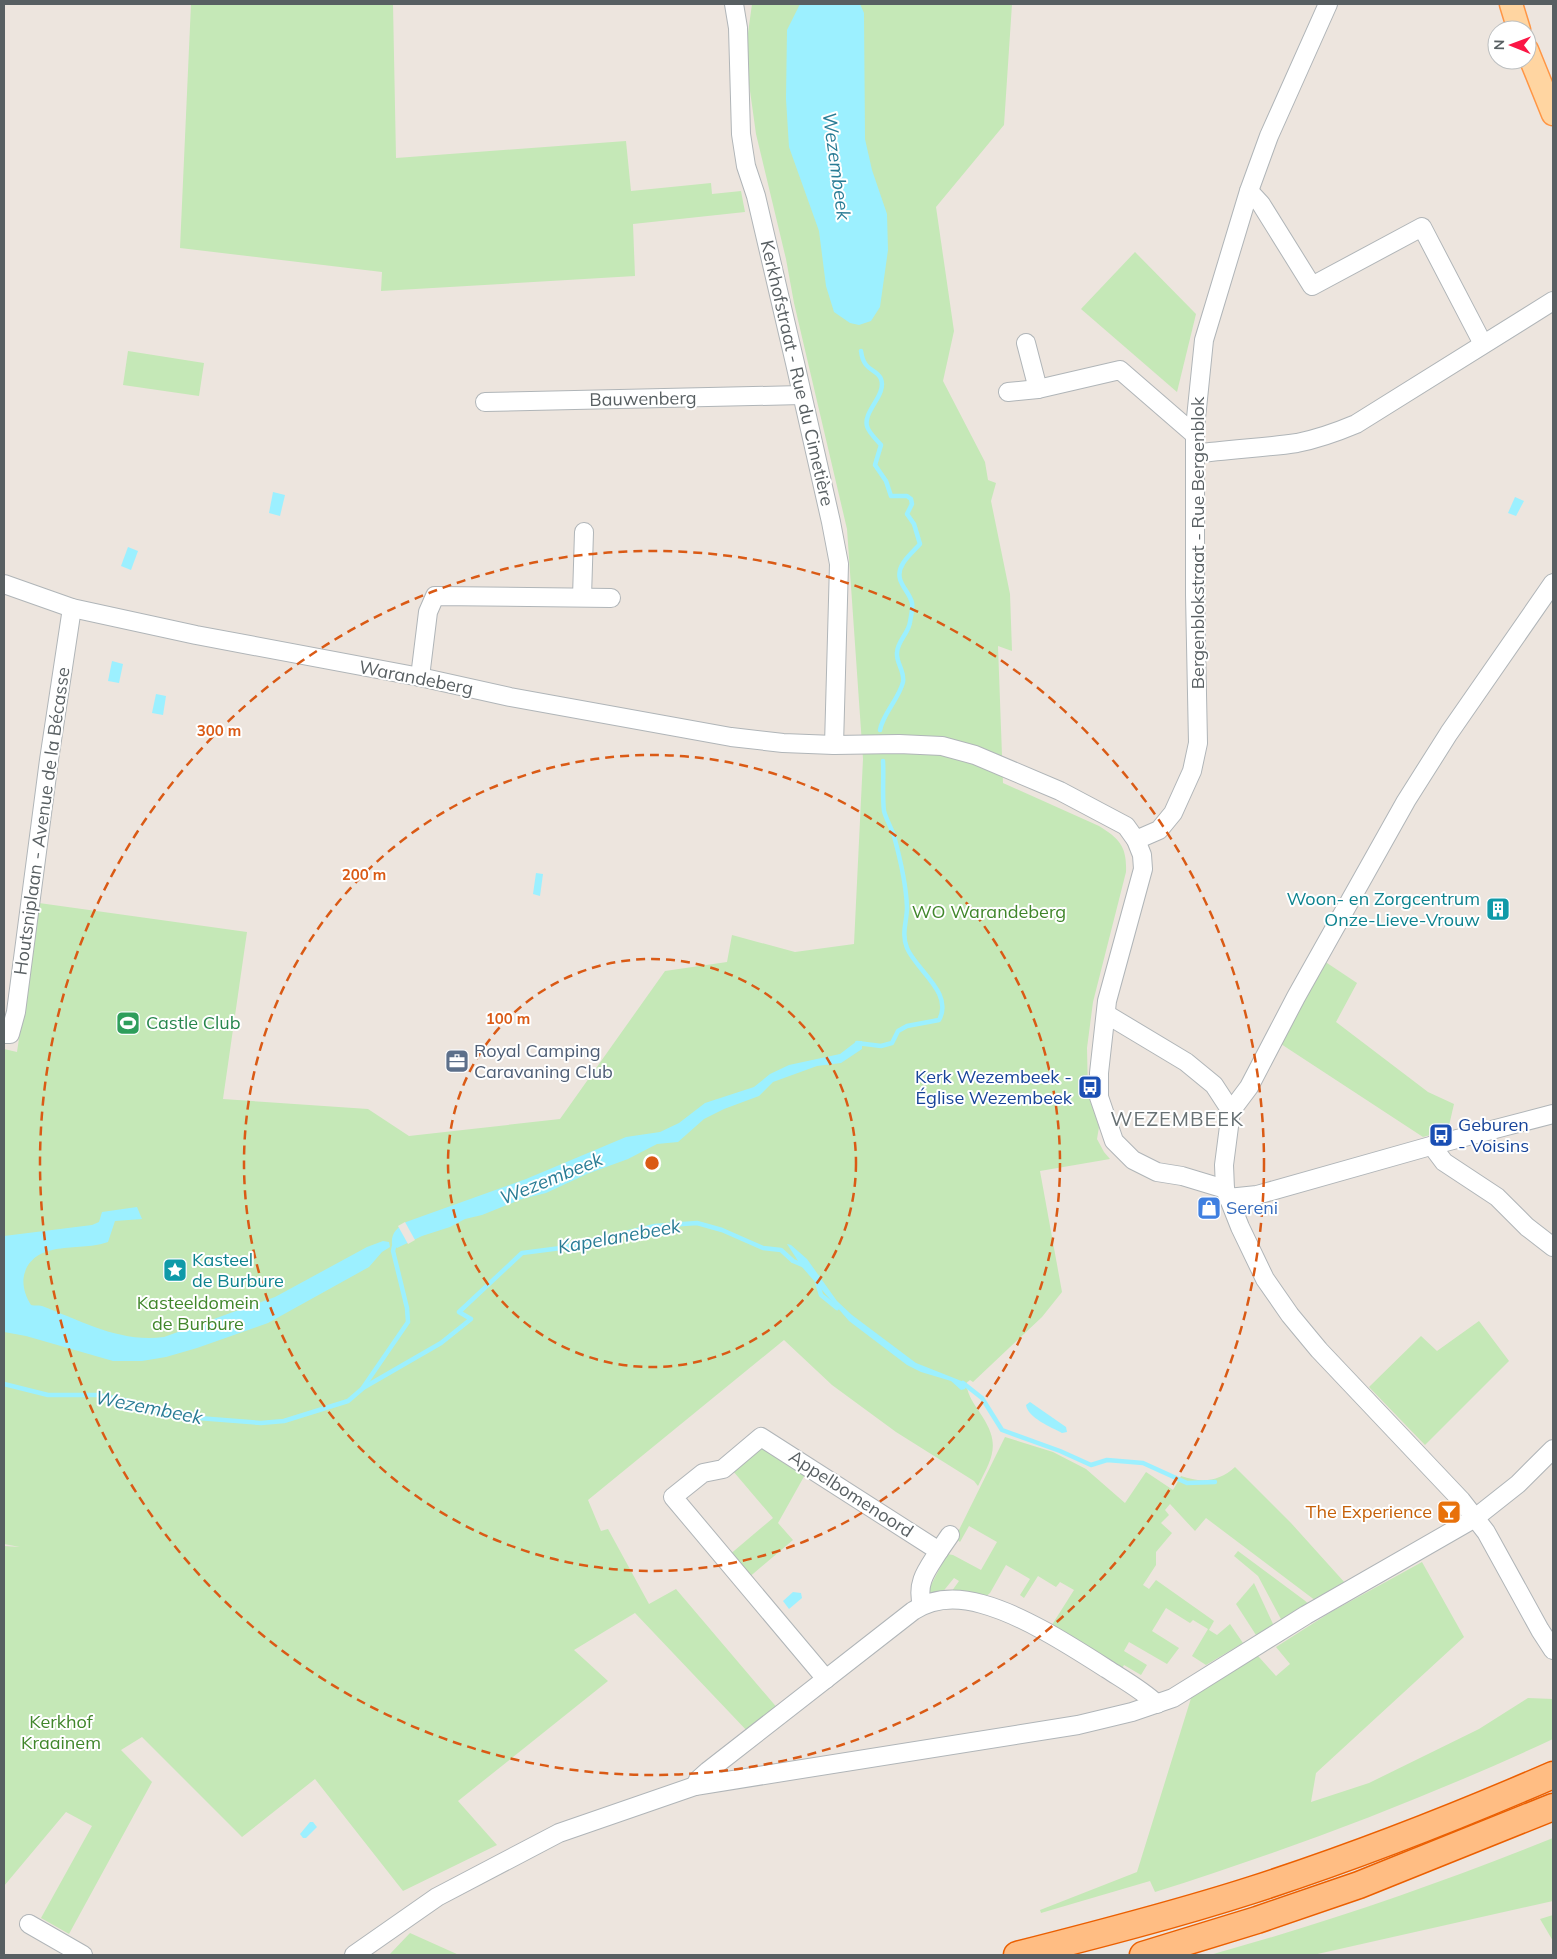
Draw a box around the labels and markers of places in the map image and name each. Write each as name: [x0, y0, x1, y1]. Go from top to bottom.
place label: Woon- en Zorgcentrum Onze-Lieve-Vrouw: [1286, 887, 1480, 931]
building icon: Woon- en Zorgcentrum Onze-Lieve-Vrouw: [1485, 896, 1511, 922]
sports icon: Castle Club: [115, 1010, 141, 1036]
place label: Castle Club: [146, 1011, 241, 1034]
place label: Royal Camping Caravaning Club: [474, 1039, 613, 1083]
office icon: Royal Camping Caravaning Club: [444, 1048, 470, 1074]
place label: Kerk Wezembeek - Église Wezembeek: [915, 1065, 1073, 1109]
bus stop icon: Kerk Wezembeek - Église Wezembeek: [1077, 1074, 1103, 1100]
place label: Geburen - Voisins: [1458, 1113, 1529, 1157]
bus stop icon: Geburen - Voisins: [1428, 1122, 1454, 1148]
centre of rings: [643, 1154, 661, 1172]
shop icon: Sereni: [1196, 1195, 1222, 1221]
place label: Sereni: [1226, 1196, 1278, 1219]
place label: Kasteel de Burbure: [192, 1248, 284, 1292]
place icon: Kasteel de Burbure: [162, 1257, 188, 1283]
bar icon: The Experience: [1436, 1499, 1462, 1525]
place label: The Experience: [1306, 1500, 1432, 1523]

